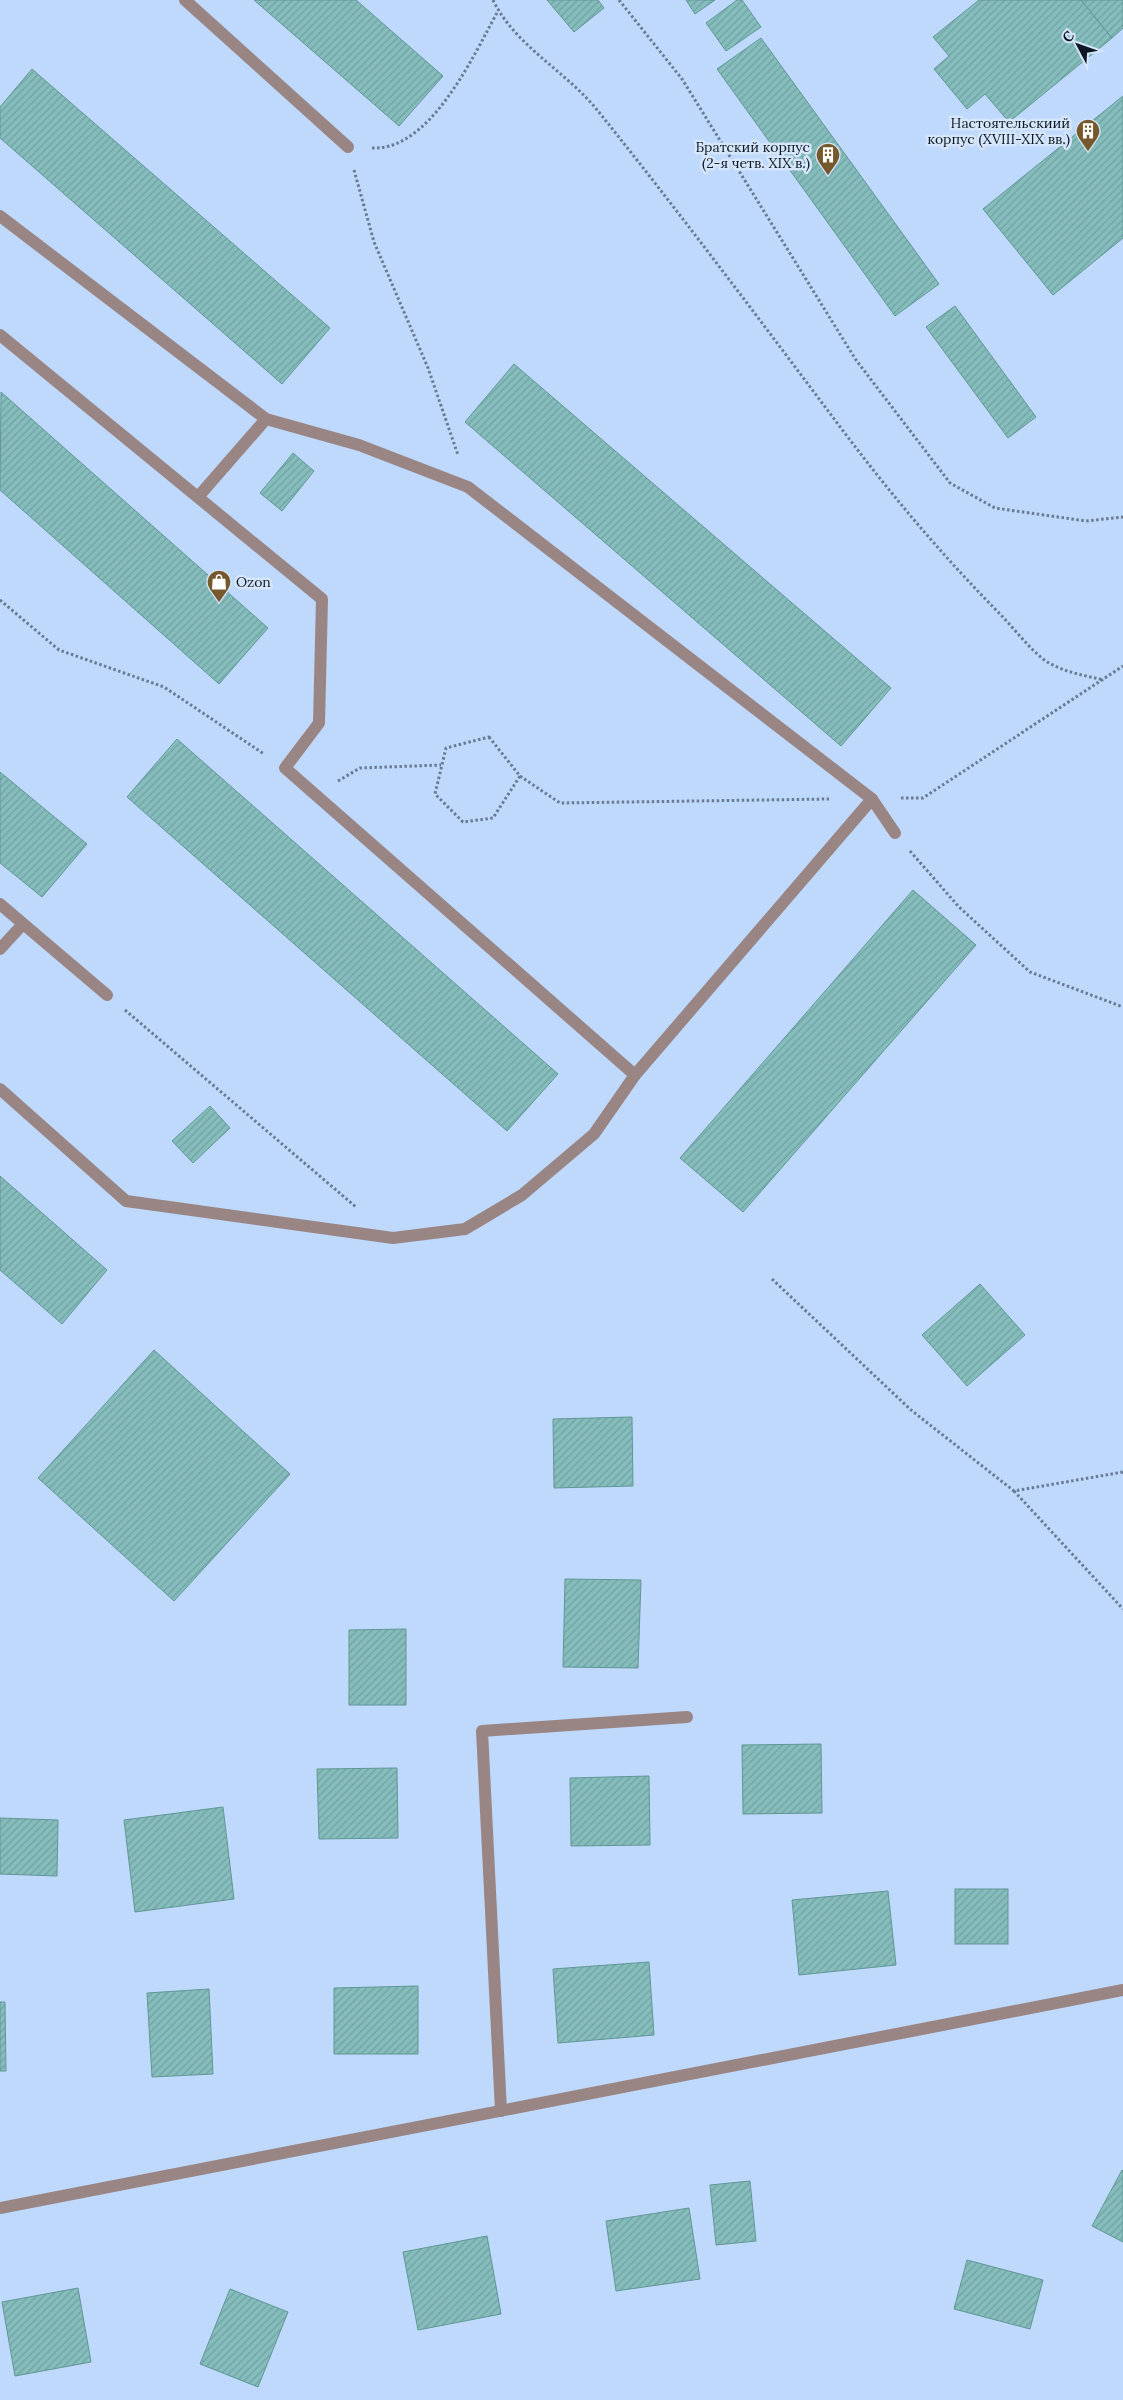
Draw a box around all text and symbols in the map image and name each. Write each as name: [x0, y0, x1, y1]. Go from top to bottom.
north arrow: [1053, 20, 1103, 70]
text: С: [1058, 27, 1078, 46]
place label: Настоятельскиий корпус (XVIII-XIX вв.): [928, 114, 1070, 148]
building icon: Настоятельскиий корпус (XVIII-XIX вв.): [1075, 118, 1101, 152]
place label: Братский корпус (2-я четв. XIX в.): [695, 138, 810, 172]
building icon: Братский корпус (2-я четв. XIX в.): [815, 142, 841, 176]
shop icon: Ozon: [206, 569, 232, 603]
place label: Ozon: [236, 573, 271, 591]

